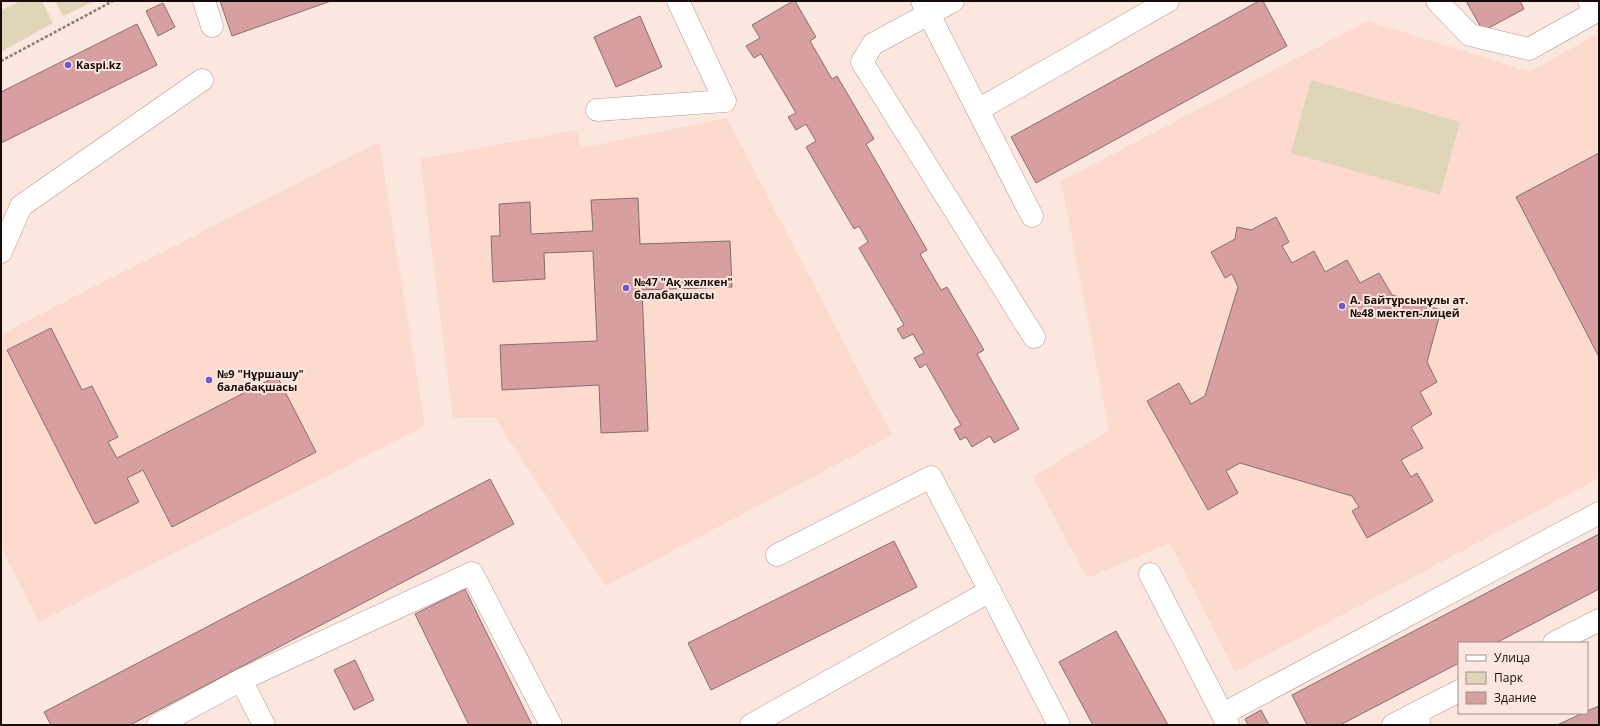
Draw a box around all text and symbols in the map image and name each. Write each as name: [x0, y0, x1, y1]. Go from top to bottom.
place label: Kaspi.kz: [76, 57, 122, 72]
marker: Kaspi.kz: [63, 60, 73, 70]
place label: №47 "Ақ желкен" балабақшасы: [634, 274, 733, 302]
marker: №47 "Ақ желкен" балабақшасы: [621, 283, 631, 293]
place label: А. Байтұрсынұлы ат. №48 мектеп-лицей: [1350, 292, 1468, 320]
marker: А. Байтұрсынұлы ат. №48 мектеп-лицей: [1337, 301, 1347, 311]
place label: №9 "Нұршашу" балабақшасы: [217, 366, 304, 394]
marker: №9 "Нұршашу" балабақшасы: [204, 375, 214, 385]
legend: [1458, 642, 1588, 714]
text: Улица: [1494, 649, 1530, 666]
text: Парк: [1494, 669, 1524, 686]
text: Здание: [1494, 689, 1537, 706]

